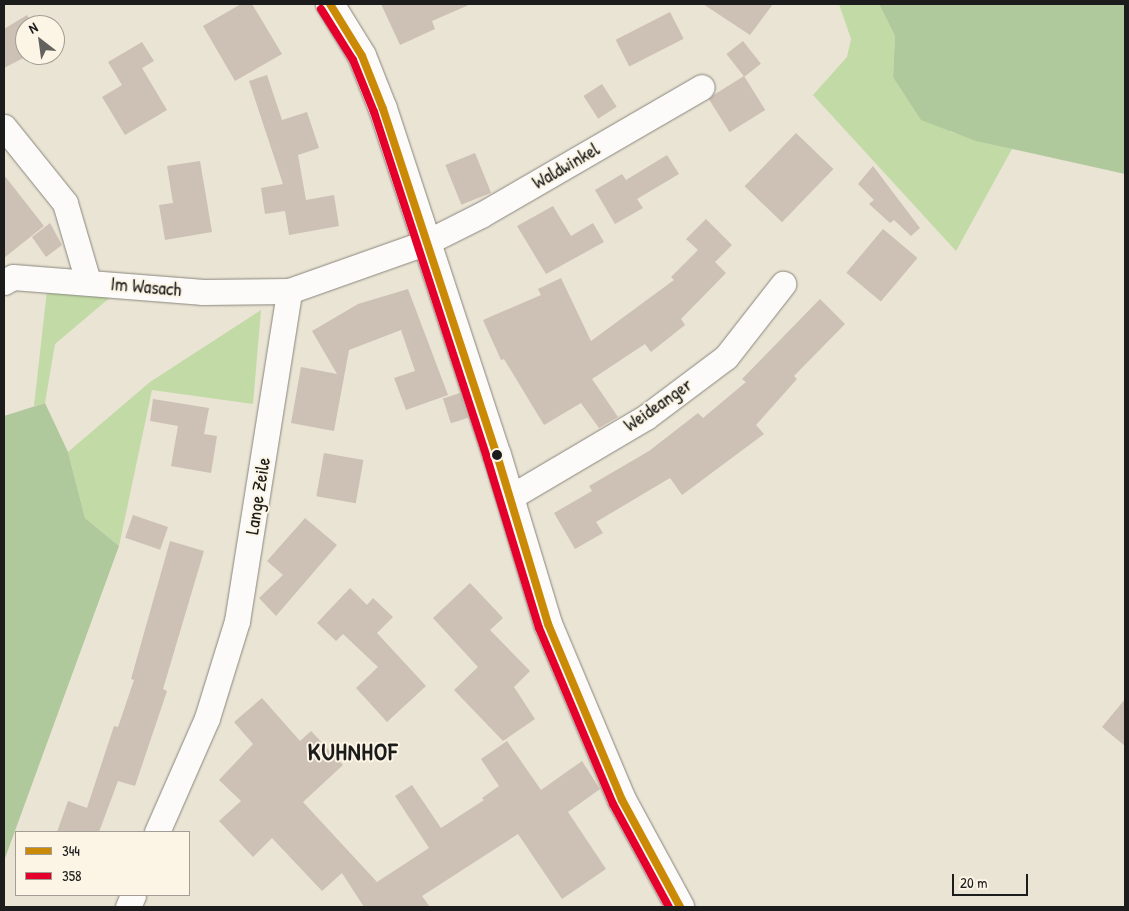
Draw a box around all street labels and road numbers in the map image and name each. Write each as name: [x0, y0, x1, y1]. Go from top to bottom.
street label: Waldwinkel: [528, 138, 604, 194]
street label: Im Wasach: [110, 273, 182, 301]
street label: Weideanger: [620, 373, 696, 437]
street label: Lange Zeile: [241, 456, 275, 536]

